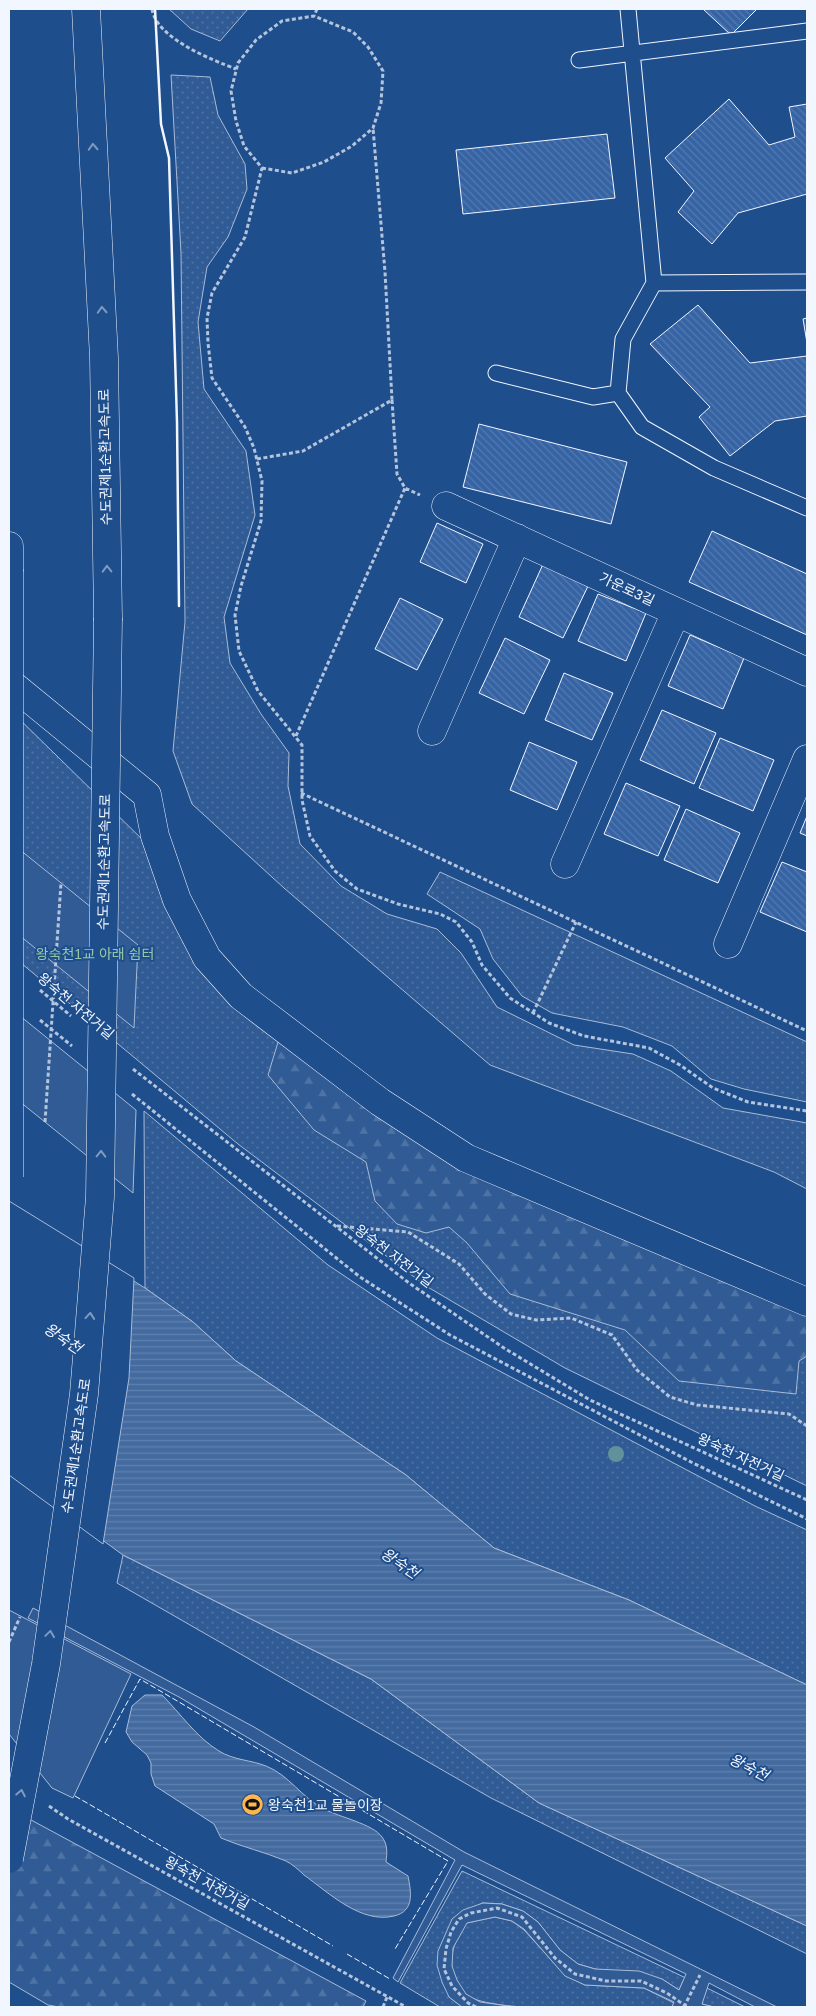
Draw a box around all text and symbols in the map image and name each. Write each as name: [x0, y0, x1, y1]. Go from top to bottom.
one-way arrow: [88, 143, 99, 151]
one-way arrow: [96, 305, 107, 313]
street label: 수도권제1순환고속도로: [96, 388, 114, 525]
one-way arrow: [102, 565, 112, 572]
street label: 가운로3길: [597, 569, 657, 609]
street label: 수도권제1순환고속도로: [95, 793, 113, 930]
park label: 왕숙천1교 아래 쉼터: [36, 946, 154, 962]
street label: 왕숙천 자전거길: [35, 970, 117, 1042]
one-way arrow: [96, 1150, 106, 1158]
street label: 왕숙천 자전거길: [352, 1221, 436, 1291]
one-way arrow: [85, 1312, 96, 1320]
water label: 왕숙천: [41, 1319, 87, 1358]
street label: 수도권제1순환고속도로: [59, 1377, 93, 1515]
street label: 왕숙천 자전거길: [695, 1430, 787, 1484]
water label: 왕숙천: [378, 1544, 424, 1583]
one-way arrow: [45, 1629, 55, 1638]
water label: 왕숙천: [727, 1750, 773, 1785]
one-way arrow: [16, 1789, 26, 1798]
sports icon: 왕숙천1교 물놀이장: [240, 1793, 264, 1817]
place label: 왕숙천1교 물놀이장: [268, 1797, 383, 1813]
street label: 왕숙천 자전거길: [162, 1853, 252, 1913]

